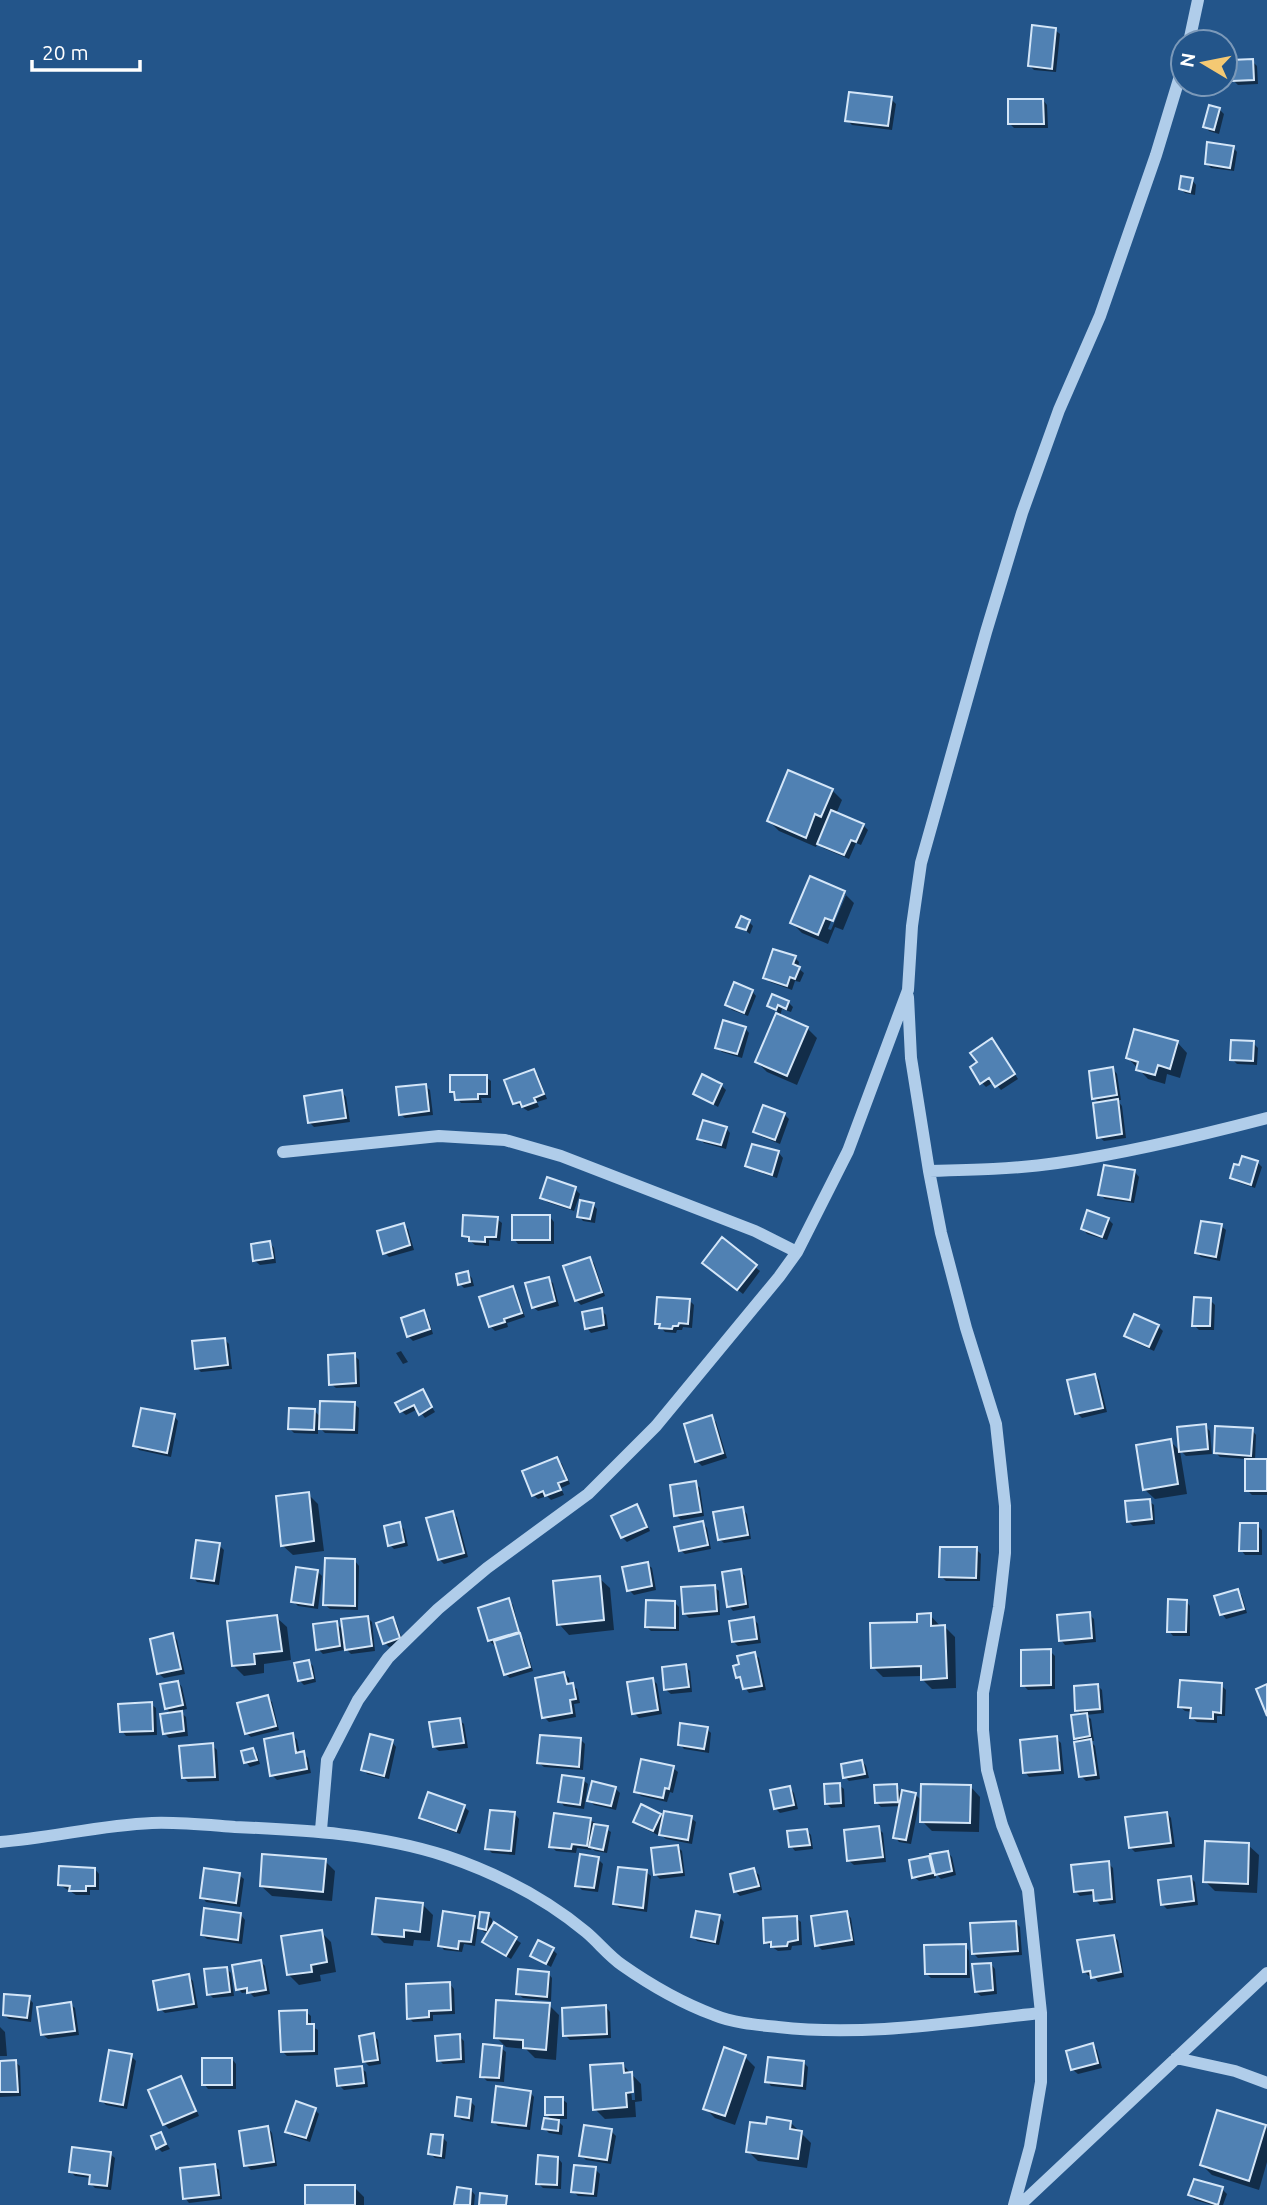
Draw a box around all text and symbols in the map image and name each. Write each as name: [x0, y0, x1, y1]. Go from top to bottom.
scale bar: [32, 28, 140, 72]
north arrow: [1169, 28, 1239, 98]
text: 20 m: [42, 40, 89, 64]
text: N: [1175, 51, 1199, 69]

